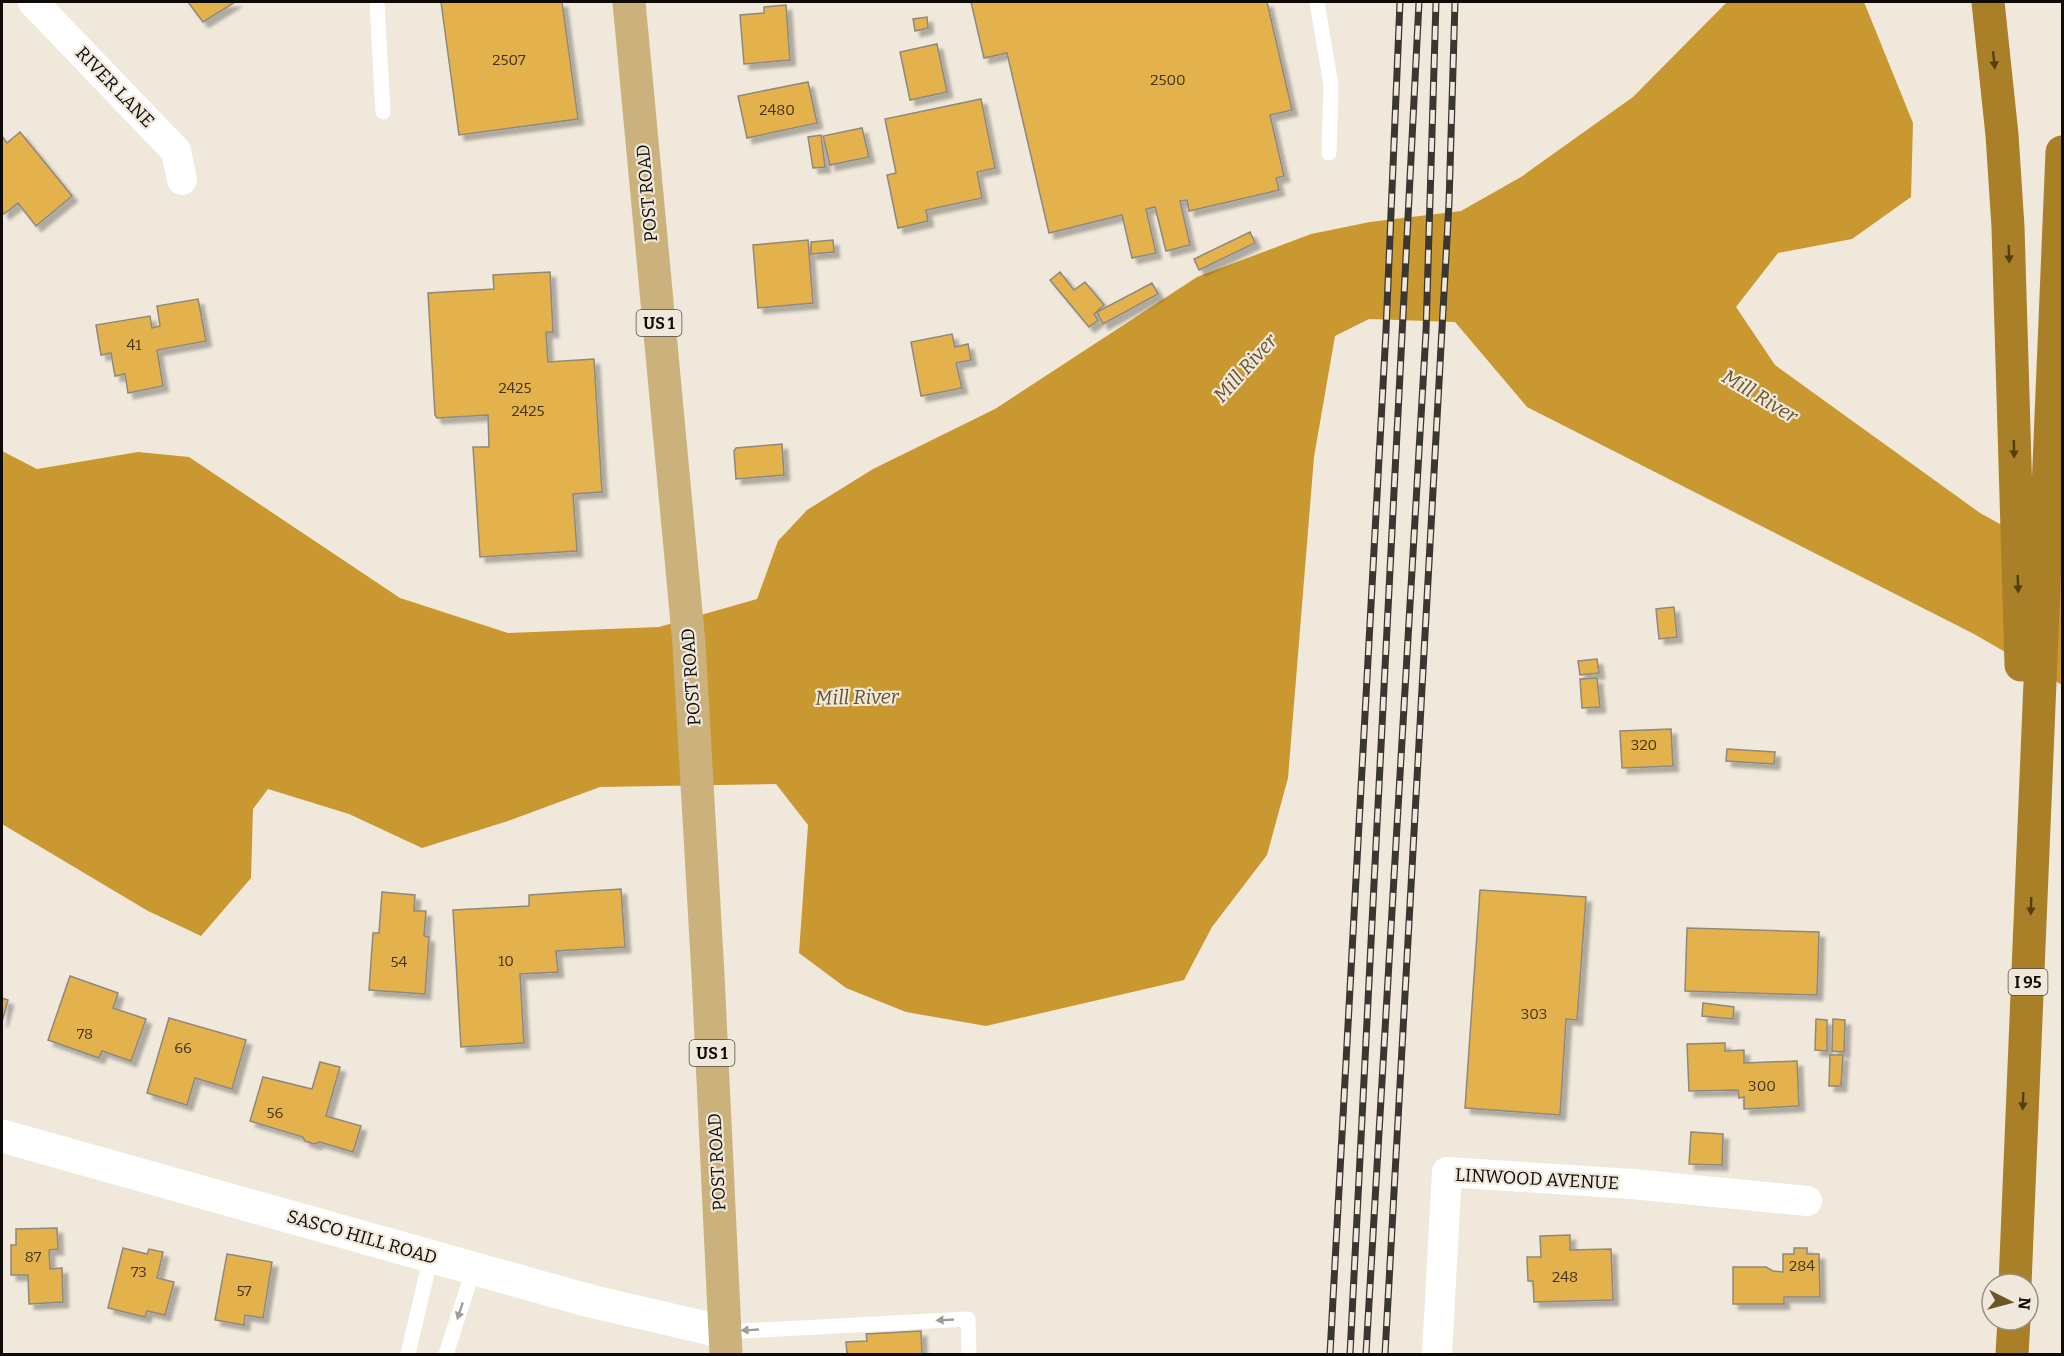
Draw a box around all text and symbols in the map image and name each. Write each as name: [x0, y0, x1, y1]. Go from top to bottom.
street label: RIVER LANE: [71, 42, 159, 132]
one-way arrow: [1989, 50, 1999, 69]
house number: 2507: [492, 51, 526, 69]
house number: 2500: [1150, 71, 1186, 89]
house number: 2480: [759, 101, 795, 119]
street label: POST ROAD: [632, 143, 662, 243]
one-way arrow: [2005, 244, 2014, 263]
road number: US 1: [636, 310, 682, 336]
water label: Mill River: [1208, 328, 1282, 407]
house number: 41: [127, 336, 141, 354]
water label: Mill River: [1718, 364, 1803, 428]
house number: 2425: [498, 379, 532, 397]
house number: 2425: [511, 402, 545, 420]
one-way arrow: [2009, 439, 2019, 458]
one-way arrow: [2013, 575, 2023, 594]
street label: POST ROAD: [677, 627, 705, 727]
water label: Mill River: [815, 684, 900, 710]
house number: 320: [1631, 736, 1657, 754]
one-way arrow: [2026, 897, 2036, 916]
house number: 10: [498, 952, 514, 970]
house number: 54: [391, 953, 408, 971]
road number: I 95: [2008, 969, 2048, 995]
house number: 303: [1521, 1005, 1547, 1023]
house number: 78: [77, 1025, 93, 1043]
house number: 66: [174, 1039, 192, 1057]
road number: US 1: [690, 1040, 734, 1066]
house number: 300: [1748, 1077, 1776, 1095]
one-way arrow: [2018, 1092, 2027, 1111]
house number: 56: [267, 1104, 284, 1122]
street label: POST ROAD: [703, 1113, 731, 1211]
street label: LINWOOD AVENUE: [1455, 1164, 1619, 1194]
street label: SASCO HILL ROAD: [284, 1205, 440, 1269]
house number: 87: [25, 1248, 42, 1266]
house number: 284: [1789, 1257, 1815, 1275]
house number: 73: [131, 1263, 147, 1281]
house number: 248: [1552, 1268, 1578, 1286]
north arrow: [1980, 1272, 2040, 1332]
house number: 57: [236, 1282, 252, 1300]
text: N: [2014, 1296, 2035, 1311]
one-way arrow: [455, 1303, 464, 1321]
one-way arrow: [936, 1316, 955, 1325]
one-way arrow: [741, 1326, 760, 1335]

